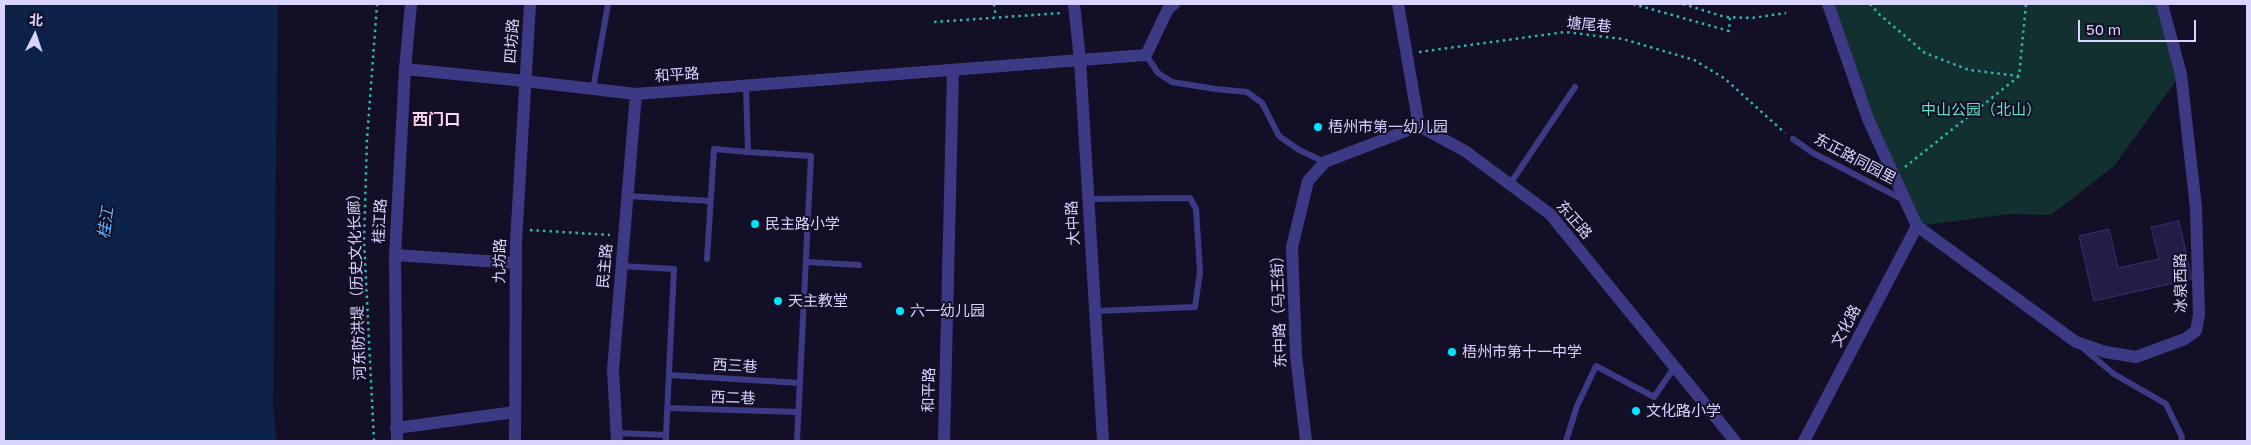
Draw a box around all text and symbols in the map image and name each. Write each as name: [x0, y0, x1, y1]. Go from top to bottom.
north arrow: [10, 10, 60, 60]
scale bar: [2081, 10, 2198, 42]
text: 北: [29, 11, 44, 29]
street label: 塘尾巷: [1566, 14, 1612, 36]
street label: 四坊路: [501, 18, 523, 64]
text: 50 m: [2086, 20, 2121, 38]
street label: 和平路: [654, 64, 700, 86]
park label: 中山公园（北山）: [1921, 101, 2041, 119]
district label: 西门口: [412, 110, 460, 130]
place label: 梧州市第一幼儿园: [1328, 118, 1448, 136]
marker: 梧州市第一幼儿园: [1312, 121, 1324, 133]
street label: 东正路同园里: [1811, 130, 1899, 188]
street label: 河东防洪堤（历史文化长廊）: [345, 185, 369, 381]
street label: 东正路: [1552, 197, 1596, 243]
street label: 桂江路: [370, 198, 390, 244]
street label: 大中路: [1063, 200, 1083, 246]
water label: 桂江: [94, 206, 118, 240]
place label: 民主路小学: [765, 215, 840, 233]
marker: 民主路小学: [749, 218, 761, 230]
street label: 九坊路: [491, 238, 509, 284]
street label: 民主路: [594, 243, 616, 289]
street label: 东中路（马王街）: [1268, 248, 1290, 368]
street label: 冰泉西路: [2171, 253, 2191, 313]
place label: 天主教堂: [788, 292, 848, 310]
marker: 天主教堂: [772, 295, 784, 307]
place label: 六一幼儿园: [910, 302, 985, 320]
street label: 文化路: [1827, 302, 1865, 350]
marker: 六一幼儿园: [894, 305, 906, 317]
place label: 梧州市第十一中学: [1462, 343, 1582, 361]
marker: 梧州市第十一中学: [1446, 346, 1458, 358]
street label: 西三巷: [712, 356, 758, 376]
street label: 和平路: [920, 367, 938, 413]
street label: 西二巷: [710, 388, 756, 408]
place label: 文化路小学: [1646, 402, 1721, 420]
marker: 文化路小学: [1630, 405, 1642, 417]

